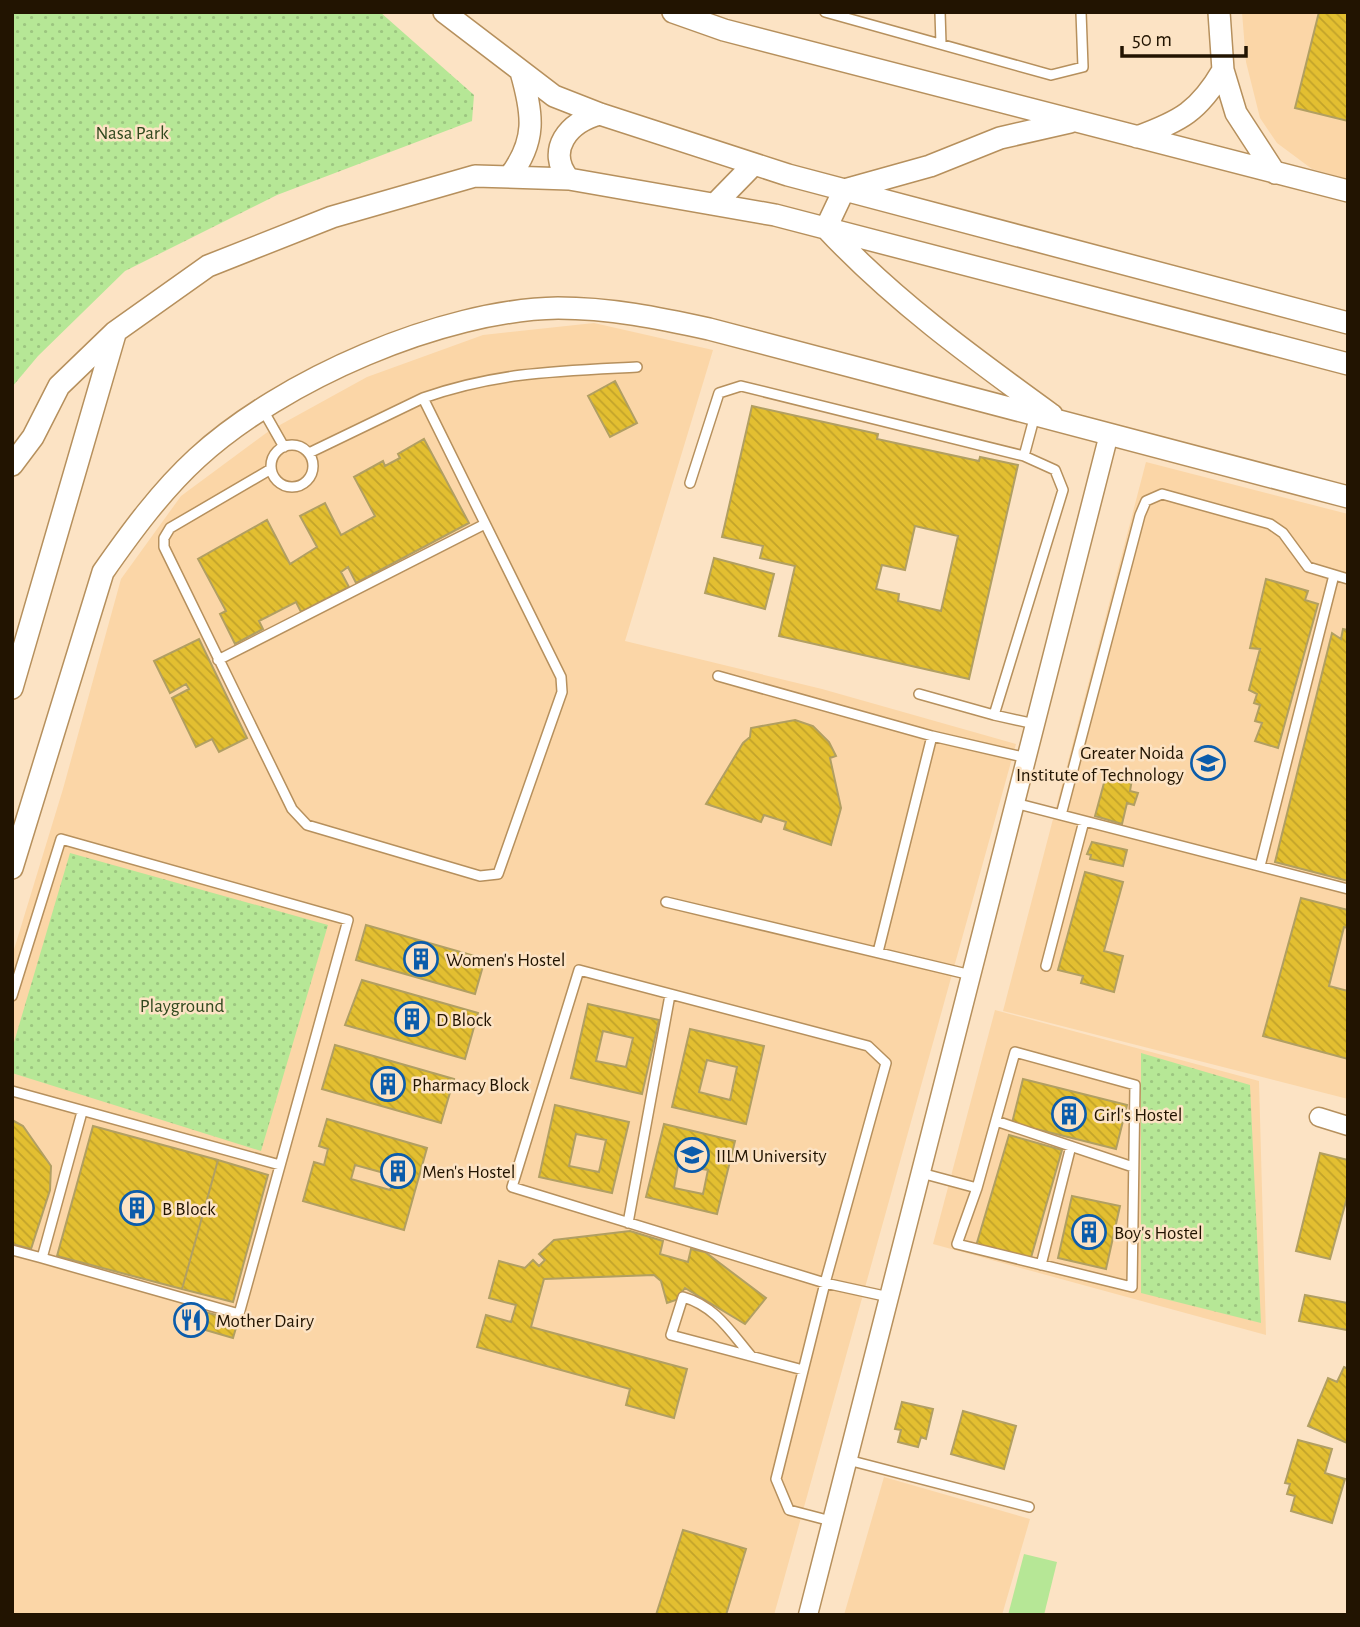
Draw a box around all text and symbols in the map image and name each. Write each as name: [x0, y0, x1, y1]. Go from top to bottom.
scale bar: [1122, 14, 1246, 58]
text: 50 m: [1132, 29, 1172, 50]
park label: Nasa Park: [95, 124, 169, 143]
place label: Greater Noida Institute of Technology: [1016, 744, 1184, 785]
school or university icon: Greater Noida Institute of Technology: [1189, 744, 1227, 782]
building icon: Women's Hostel: [402, 940, 440, 978]
place label: Women's Hostel: [446, 951, 565, 970]
park label: Playground: [140, 997, 224, 1016]
building icon: D Block: [393, 1000, 431, 1038]
place label: D Block: [436, 1011, 492, 1030]
building icon: Pharmacy Block: [369, 1065, 407, 1103]
place label: Pharmacy Block: [412, 1076, 530, 1095]
building icon: Girl's Hostel: [1050, 1095, 1088, 1133]
place label: Girl's Hostel: [1094, 1106, 1182, 1125]
school or university icon: IILM University: [673, 1136, 711, 1174]
place label: IILM University: [716, 1147, 827, 1166]
building icon: Men's Hostel: [379, 1152, 417, 1190]
place label: Men's Hostel: [422, 1163, 516, 1182]
building icon: B Block: [118, 1189, 156, 1227]
place label: B Block: [162, 1200, 216, 1219]
building icon: Boy's Hostel: [1070, 1213, 1108, 1251]
place label: Boy's Hostel: [1114, 1224, 1203, 1243]
restaurant icon: Mother Dairy: [172, 1301, 210, 1339]
place label: Mother Dairy: [216, 1312, 314, 1331]

